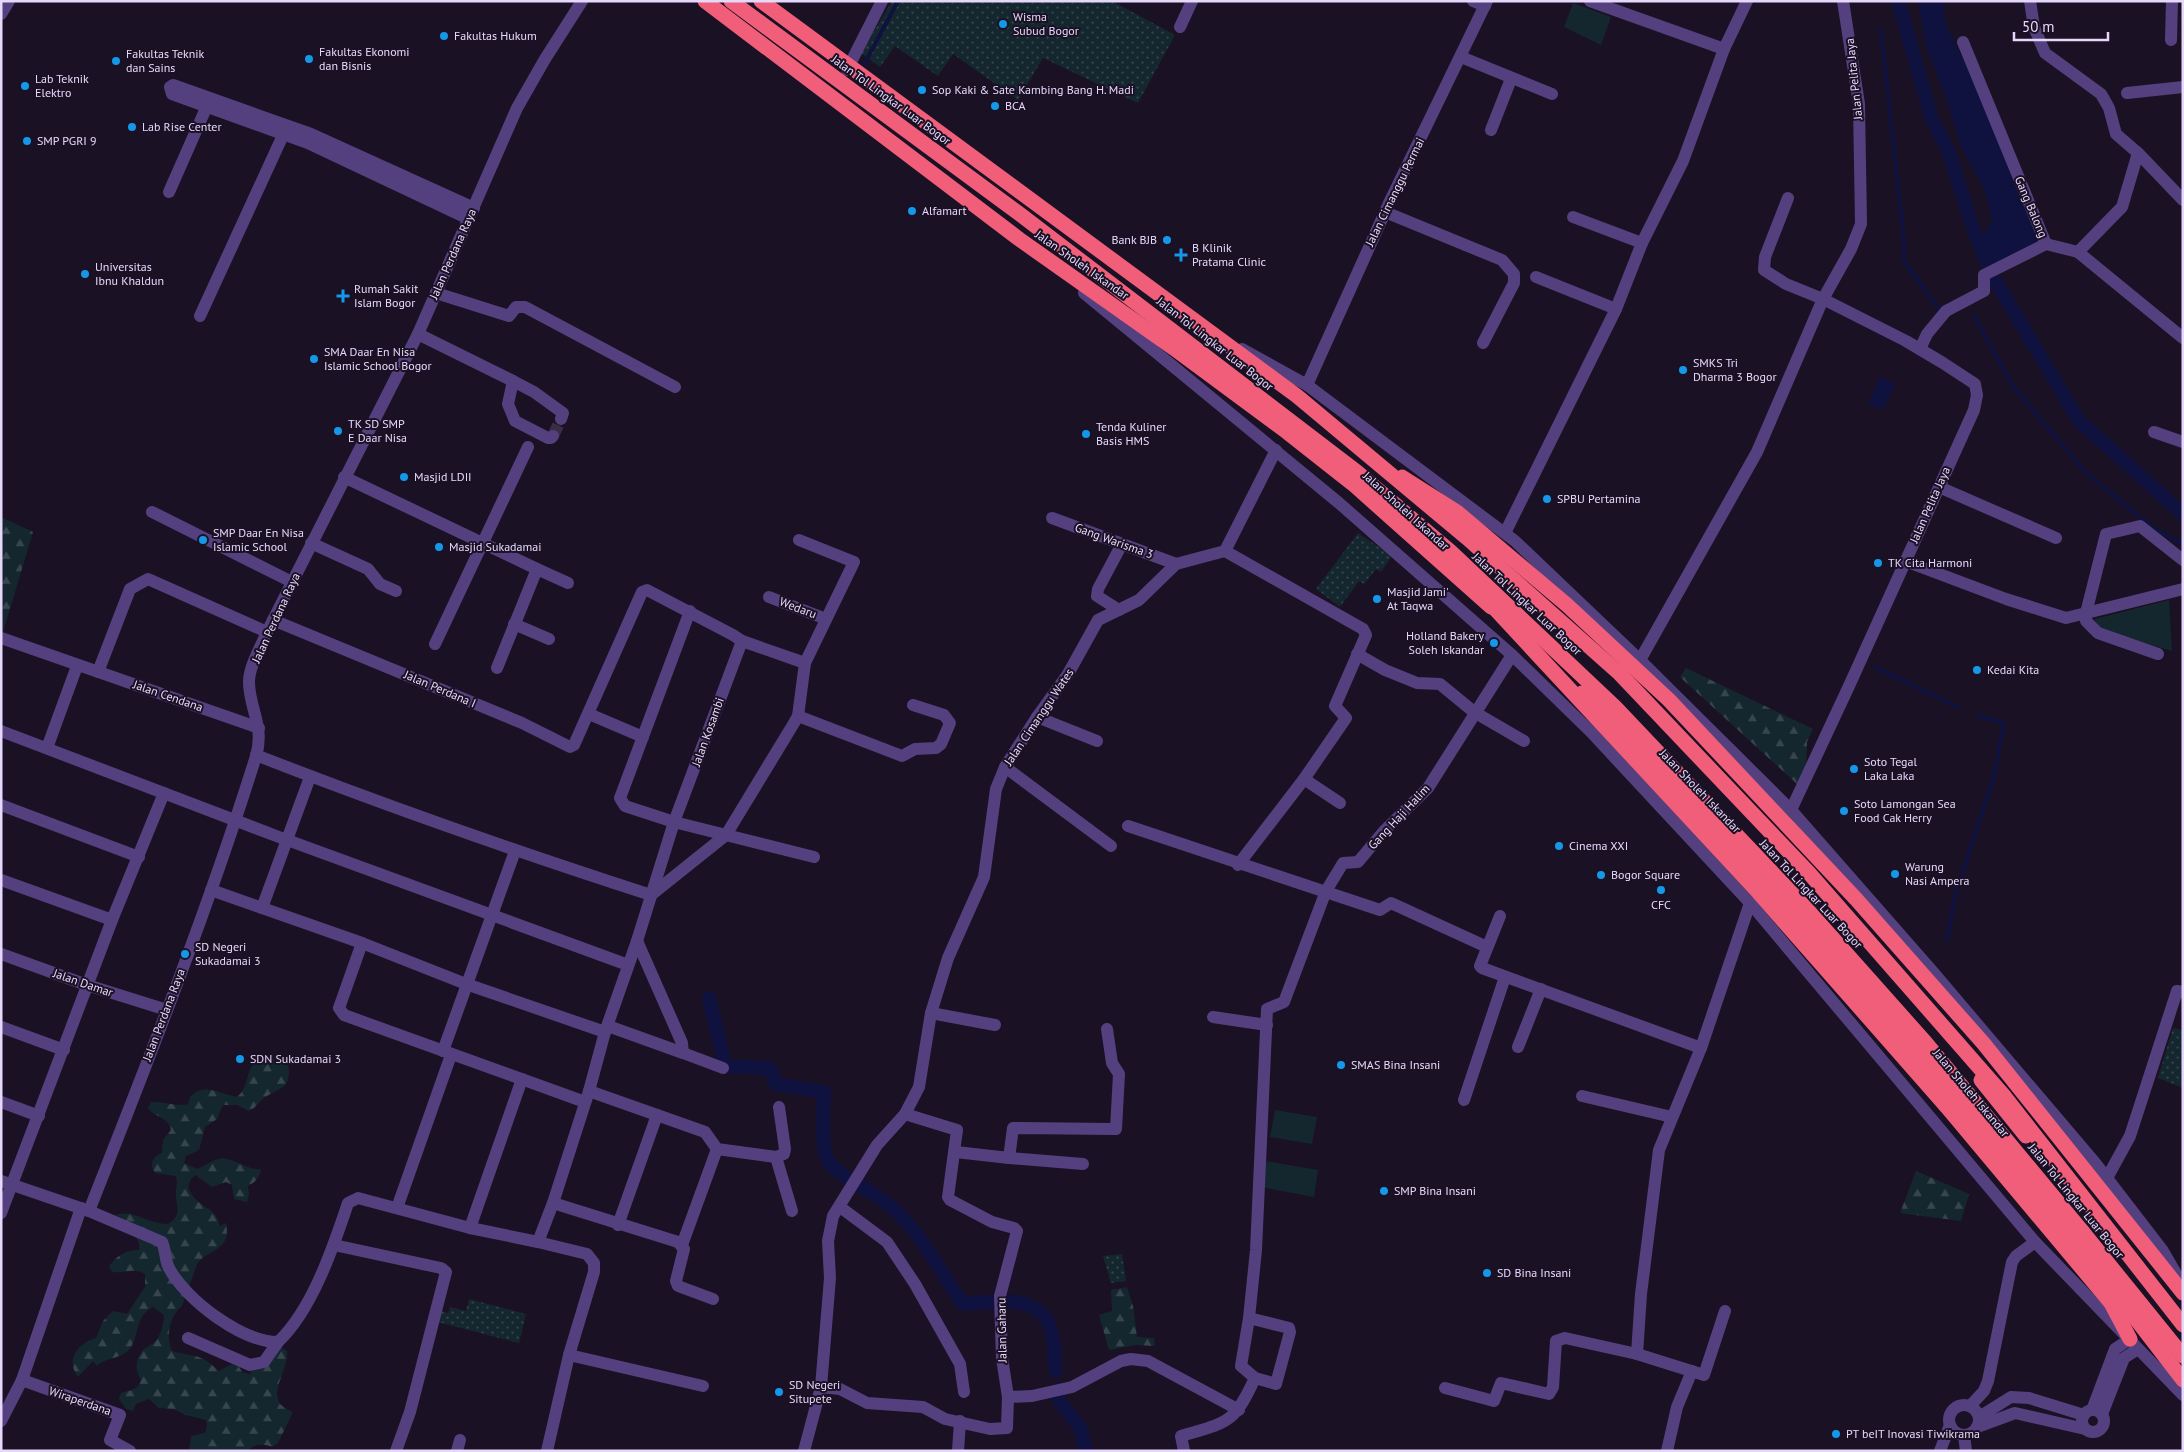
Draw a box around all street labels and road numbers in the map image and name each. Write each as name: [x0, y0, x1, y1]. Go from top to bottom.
street label: Jalan Pelita Jaya: [1842, 37, 1865, 122]
street label: Jalan Tol Lingkar Luar Bogor: [828, 51, 954, 148]
street label: Jalan Cimanggu Permai: [1361, 135, 1427, 249]
street label: Gang Balong: [2012, 174, 2051, 240]
street label: Jalan Perdana Raya: [425, 206, 479, 302]
street label: Jalan Sholeh Iskandar: [1032, 226, 1132, 302]
street label: Jalan Tol Lingkar Luar Bogor: [1153, 293, 1277, 394]
street label: Jalan Pelita Jaya: [1906, 464, 1953, 546]
street label: Jalan Sholeh Iskandar: [1359, 467, 1452, 553]
street label: Gang Warisma 3: [1073, 519, 1155, 562]
street label: Jalan Tol Lingkar Luar Bogor: [1469, 548, 1585, 658]
street label: Jalan Perdana Raya: [248, 570, 303, 666]
street label: Wedaru: [778, 594, 819, 621]
street label: Jalan Cimanggu Wates: [1000, 665, 1077, 769]
street label: Jalan Perdana I: [401, 666, 478, 710]
street label: Jalan Cendana: [130, 676, 205, 714]
street label: Jalan Kosambi: [688, 695, 727, 769]
street label: Jalan Sholeh Iskandar: [1656, 745, 1744, 836]
street label: Gang Haji Halim: [1365, 781, 1433, 852]
street label: Jalan Tol Lingkar Luar Bogor: [1756, 835, 1866, 951]
street label: Jalan Damar: [50, 965, 115, 1000]
street label: Jalan Perdana Raya: [139, 966, 188, 1064]
street label: Jalan Sholeh Iskandar: [1929, 1045, 2013, 1140]
street label: Jalan Tol Lingkar Luar Bogor: [2025, 1139, 2128, 1261]
street label: Jalan Gaharu: [993, 1297, 1010, 1364]
street label: Wiraperdana: [47, 1383, 113, 1418]

